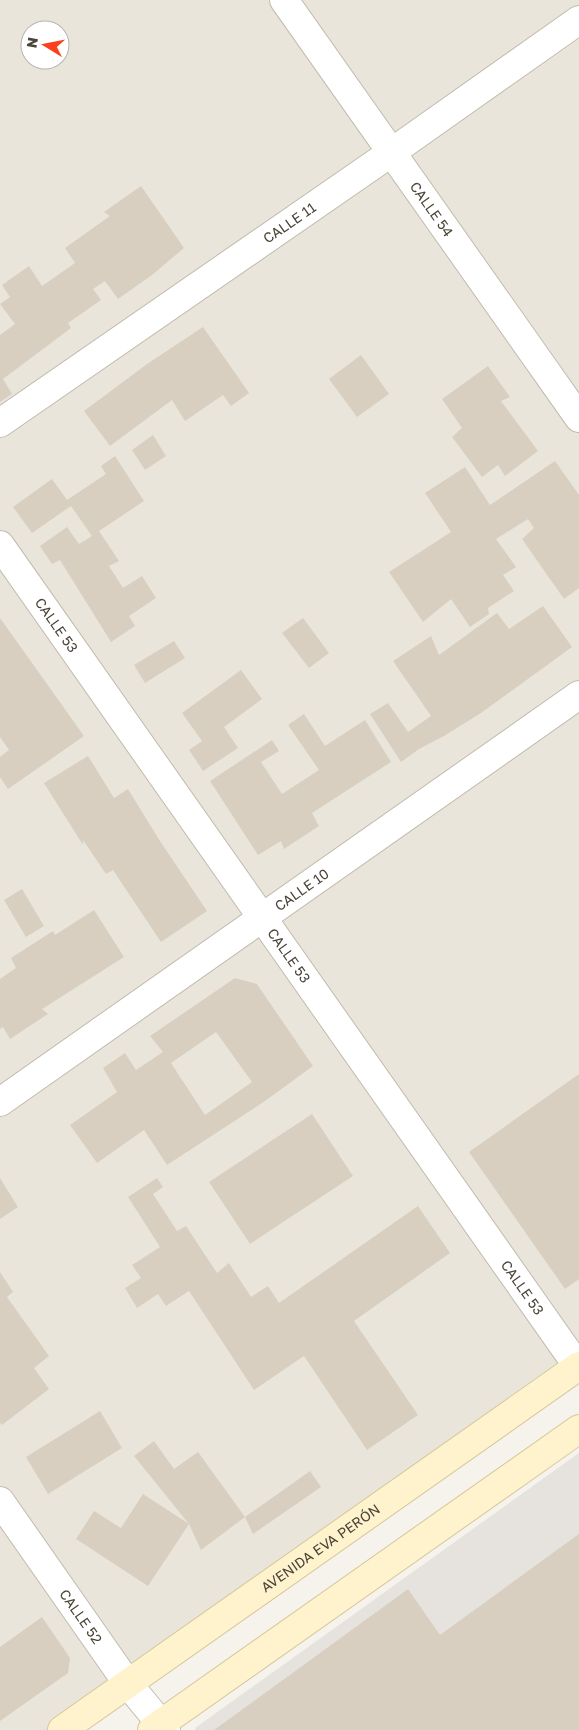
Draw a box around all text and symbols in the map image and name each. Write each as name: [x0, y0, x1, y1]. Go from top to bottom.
north arrow: [20, 20, 70, 70]
text: N: [22, 36, 41, 49]
street label: CALLE 54: [407, 178, 457, 240]
street label: CALLE 11: [260, 198, 319, 247]
street label: CALLE 53: [32, 594, 82, 656]
street label: CALLE 10: [271, 865, 332, 914]
street label: CALLE 53: [264, 925, 314, 986]
street label: CALLE 53: [498, 1257, 548, 1318]
street label: AVENIDA EVA PERÓN: [257, 1500, 383, 1595]
street label: CALLE 52: [56, 1586, 106, 1647]

